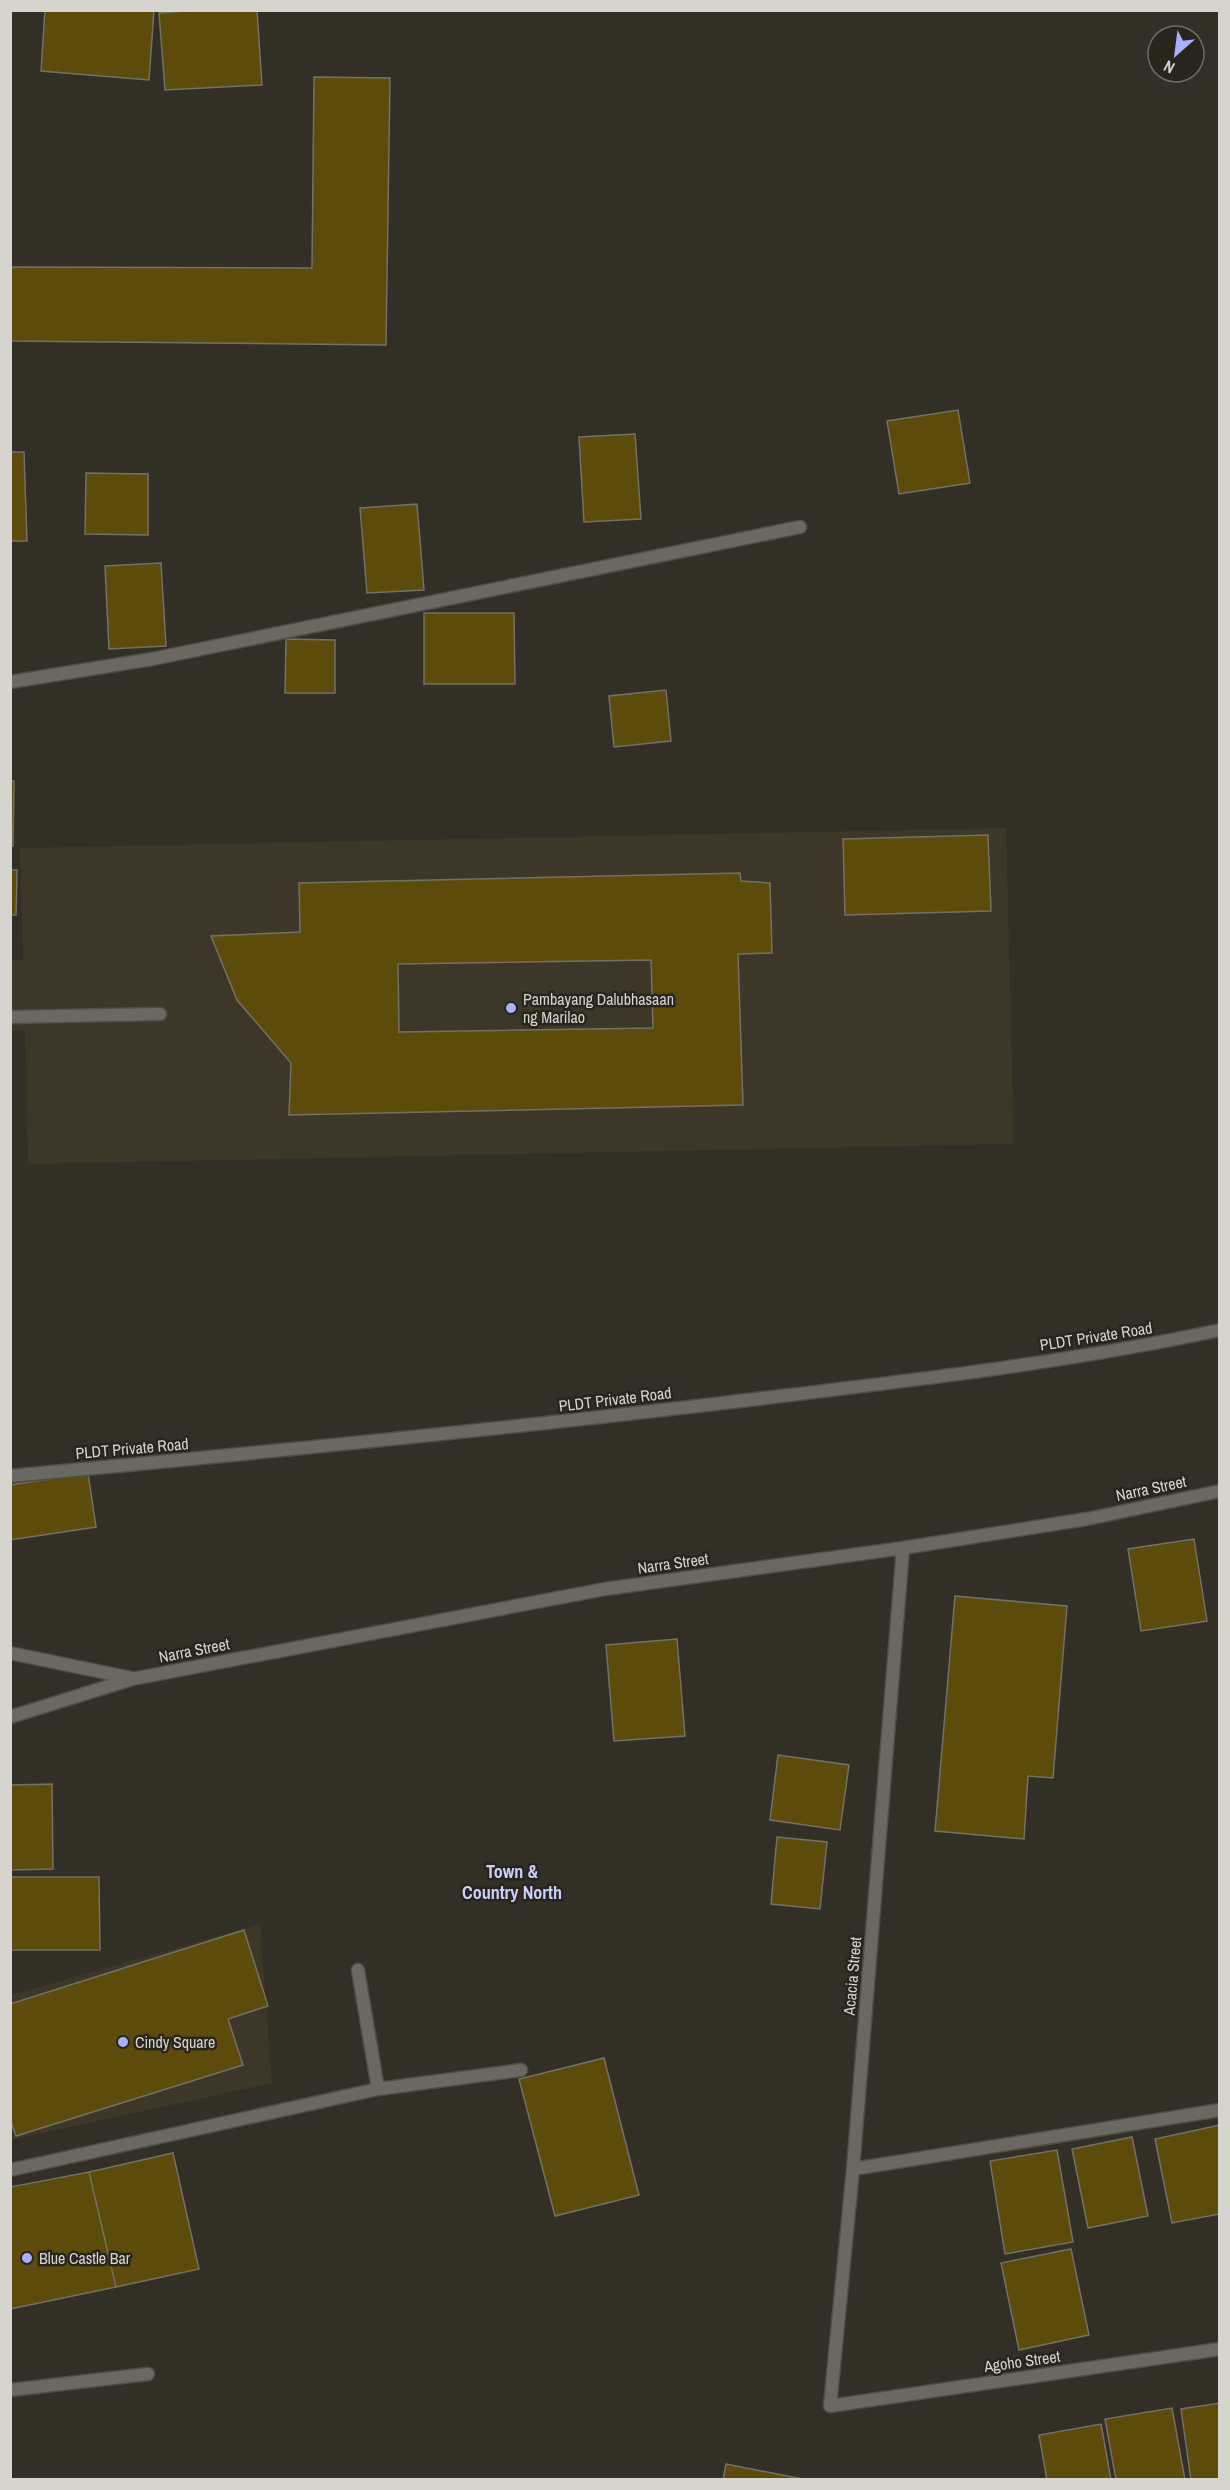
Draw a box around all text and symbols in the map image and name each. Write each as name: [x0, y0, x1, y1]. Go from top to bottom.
north arrow: [1146, 24, 1206, 84]
text: N: [1160, 55, 1178, 79]
place label: Pambayang Dalubhasaan ng Marilao: [523, 988, 674, 1028]
marker: Pambayang Dalubhasaan ng Marilao: [504, 1001, 518, 1015]
street label: PLDT Private Road: [1038, 1316, 1154, 1356]
street label: PLDT Private Road: [557, 1381, 673, 1417]
street label: PLDT Private Road: [74, 1432, 190, 1464]
street label: Narra Street: [1114, 1470, 1189, 1506]
street label: Narra Street: [636, 1547, 710, 1579]
street label: Narra Street: [157, 1632, 232, 1668]
district label: Town & Country North: [462, 1859, 562, 1905]
street label: Acacia Street: [838, 1935, 866, 2017]
place label: Cindy Square: [135, 2031, 215, 2053]
marker: Cindy Square: [116, 2035, 130, 2049]
place label: Blue Castle Bar: [39, 2247, 131, 2269]
marker: Blue Castle Bar: [20, 2251, 34, 2265]
street label: Agoho Street: [982, 2345, 1062, 2377]

